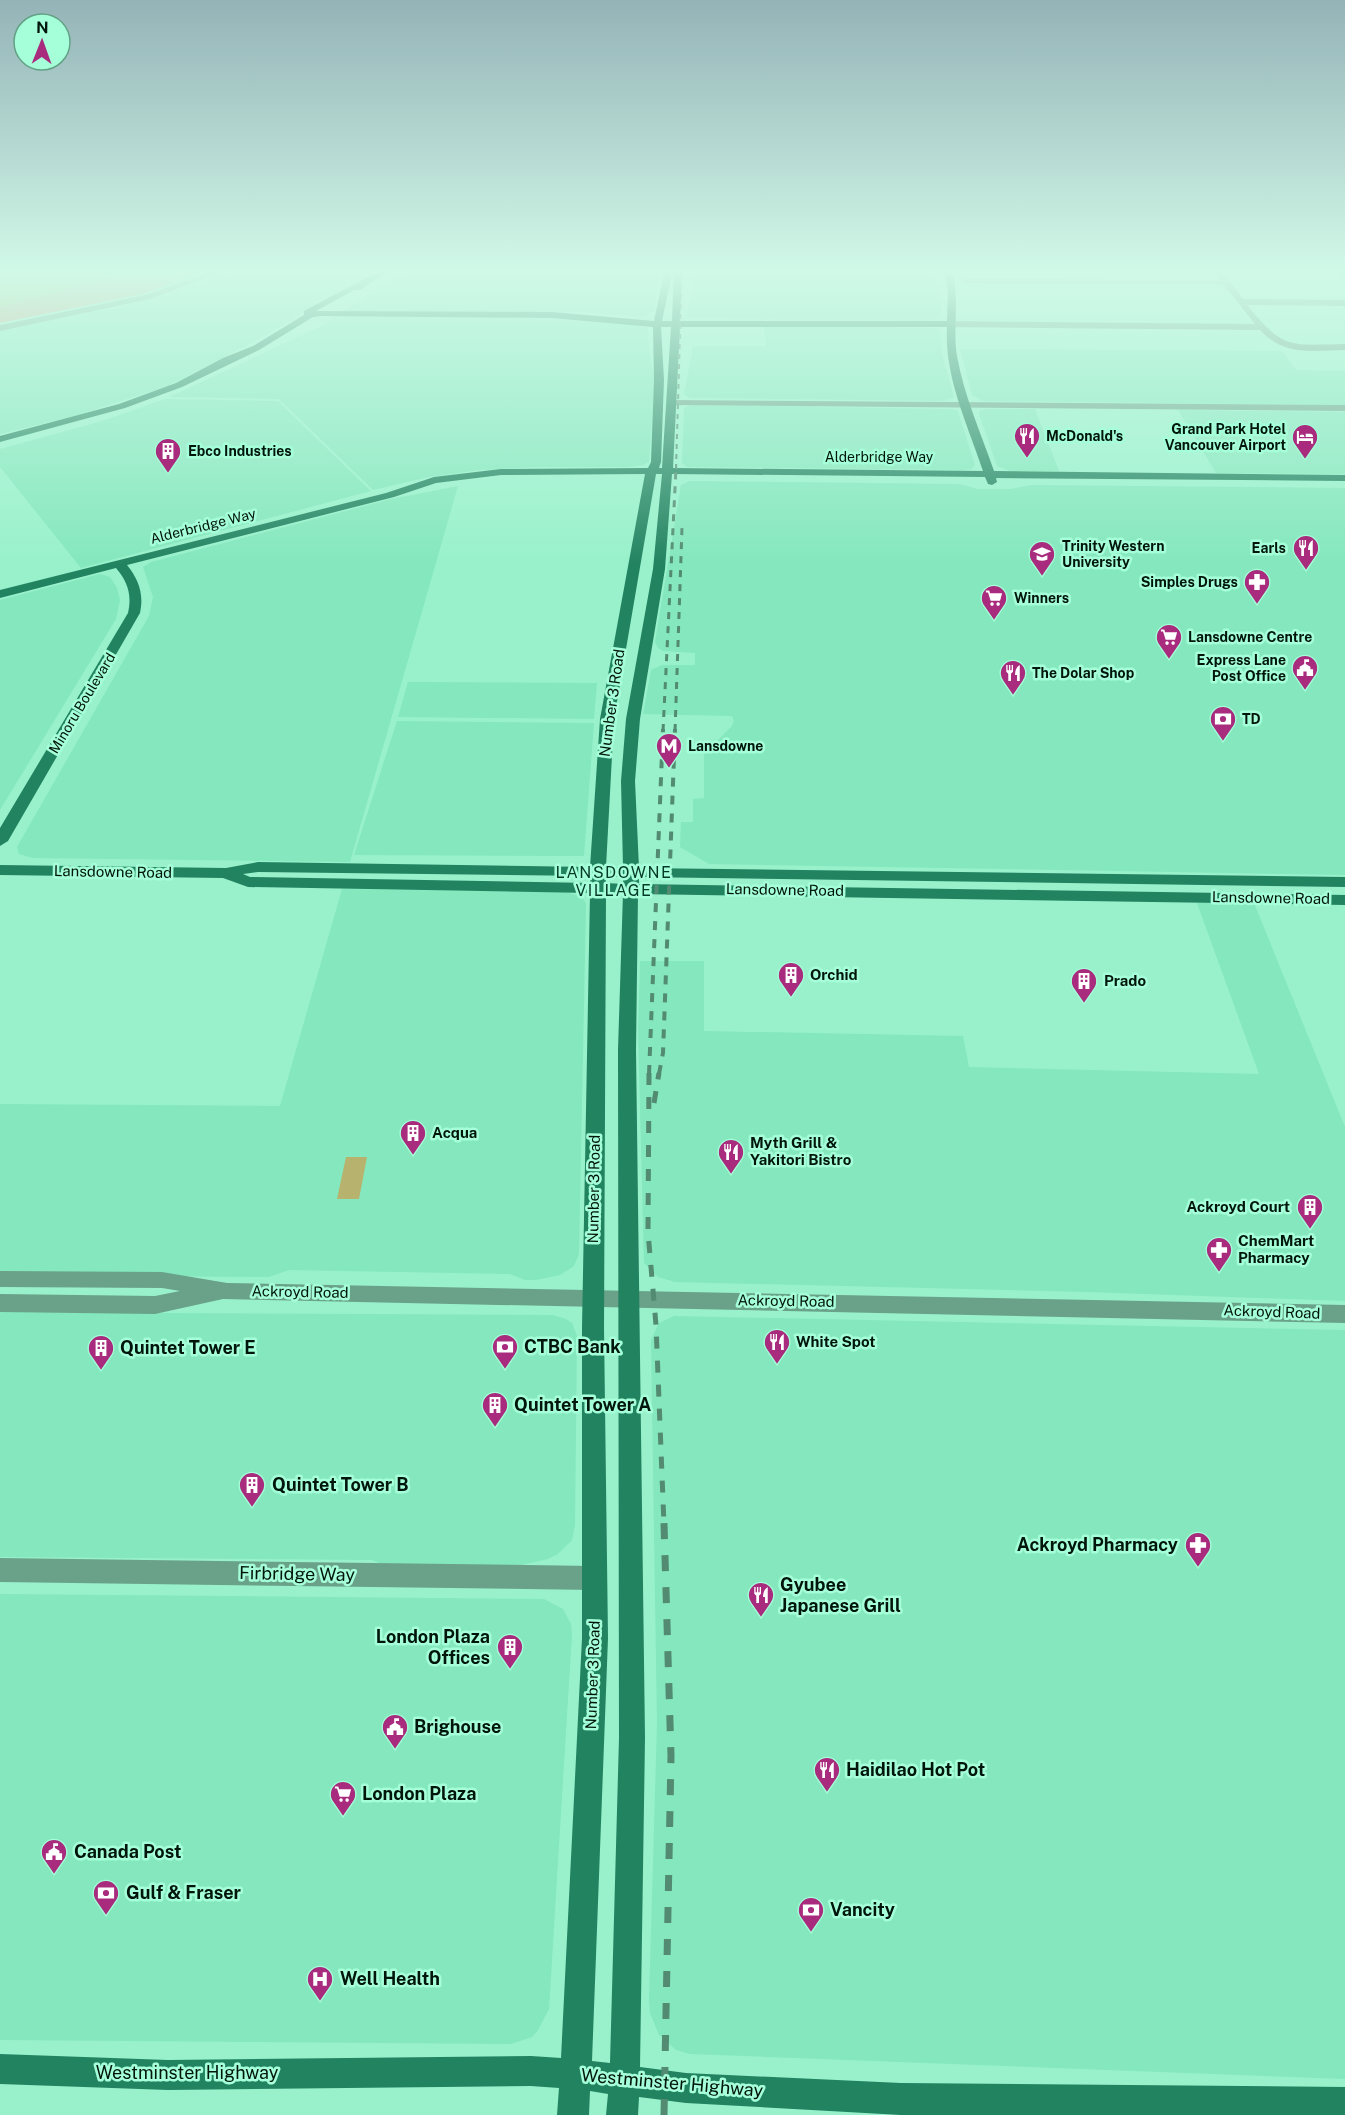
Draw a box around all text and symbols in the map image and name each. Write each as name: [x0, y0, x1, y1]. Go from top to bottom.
north arrow: [12, 12, 72, 72]
text: N: [36, 18, 49, 37]
restaurant icon: McDonald's: [1012, 421, 1042, 459]
place label: Grand Park Hotel Vancouver Airport: [1165, 421, 1286, 453]
hotel icon: Grand Park Hotel Vancouver Airport: [1290, 422, 1320, 460]
place label: McDonald's: [1046, 428, 1123, 444]
building icon: Ebco Industries: [153, 436, 183, 474]
place label: Ebco Industries: [188, 443, 292, 459]
street label: Alderbridge Way: [825, 449, 934, 465]
street label: Alderbridge Way: [149, 505, 258, 547]
restaurant icon: Earls: [1291, 533, 1321, 571]
place label: Trinity Western University: [1062, 538, 1164, 570]
school or university icon: Trinity Western University: [1027, 539, 1057, 577]
place label: Earls: [1252, 540, 1286, 556]
pharmacy icon: Simples Drugs: [1242, 567, 1272, 605]
place label: Simples Drugs: [1141, 574, 1238, 590]
supermarket icon: Winners: [979, 583, 1009, 621]
place label: Winners: [1014, 590, 1069, 606]
supermarket icon: Lansdowne Centre: [1154, 622, 1184, 660]
place label: Lansdowne Centre: [1188, 629, 1312, 645]
street label: Number 3 Road: [596, 648, 627, 758]
street label: Minoru Boulevard: [46, 650, 118, 756]
place label: Express Lane Post Office: [1197, 652, 1286, 684]
public building icon: Express Lane Post Office: [1290, 653, 1320, 691]
restaurant icon: The Dolar Shop: [998, 658, 1028, 696]
place label: The Dolar Shop: [1032, 665, 1134, 681]
bank icon: TD: [1208, 704, 1238, 742]
place label: TD: [1242, 711, 1261, 727]
metro station icon: Lansdowne: [654, 731, 684, 769]
place label: Lansdowne: [688, 738, 763, 754]
street label: Lansdowne Road: [54, 862, 172, 881]
district label: LANSDOWNE VILLAGE: [556, 863, 672, 900]
street label: Lansdowne Road: [726, 880, 844, 899]
street label: Lansdowne Road: [1212, 888, 1330, 907]
building icon: Orchid: [776, 960, 806, 998]
place label: Orchid: [810, 966, 858, 983]
building icon: Prado: [1069, 966, 1099, 1004]
place label: Prado: [1104, 972, 1146, 989]
building icon: Acqua: [398, 1118, 428, 1156]
place label: Acqua: [432, 1124, 477, 1141]
place label: Myth Grill & Yakitori Bistro: [750, 1134, 852, 1168]
street label: Number 3 Road: [584, 1135, 603, 1243]
restaurant icon: Myth Grill & Yakitori Bistro: [716, 1137, 746, 1175]
building icon: Ackroyd Court: [1295, 1192, 1325, 1230]
place label: Ackroyd Court: [1186, 1198, 1290, 1215]
place label: ChemMart Pharmacy: [1238, 1232, 1314, 1266]
pharmacy icon: ChemMart Pharmacy: [1204, 1235, 1234, 1273]
street label: Ackroyd Road: [251, 1282, 349, 1301]
street label: Ackroyd Road: [737, 1291, 835, 1310]
street label: Ackroyd Road: [1223, 1301, 1321, 1322]
restaurant icon: White Spot: [762, 1327, 792, 1365]
bank icon: CTBC Bank: [490, 1332, 520, 1370]
building icon: Quintet Tower E: [86, 1333, 116, 1371]
place label: White Spot: [796, 1333, 876, 1350]
place label: CTBC Bank: [524, 1336, 621, 1357]
place label: Quintet Tower E: [120, 1337, 256, 1358]
building icon: Quintet Tower A: [480, 1390, 510, 1428]
place label: Quintet Tower A: [514, 1394, 651, 1415]
building icon: Quintet Tower B: [237, 1470, 267, 1508]
place label: Quintet Tower B: [272, 1474, 409, 1495]
pharmacy icon: Ackroyd Pharmacy: [1183, 1530, 1213, 1568]
place label: Ackroyd Pharmacy: [1017, 1534, 1178, 1555]
street label: Firbridge Way: [239, 1562, 355, 1585]
place label: Gyubee Japanese Grill: [780, 1574, 901, 1616]
restaurant icon: Gyubee Japanese Grill: [746, 1580, 776, 1618]
street label: Number 3 Road: [582, 1620, 603, 1730]
place label: London Plaza Offices: [376, 1626, 490, 1668]
building icon: London Plaza Offices: [495, 1632, 525, 1670]
public building icon: Brighouse: [380, 1712, 410, 1750]
place label: Brighouse: [414, 1716, 501, 1737]
restaurant icon: Haidilao Hot Pot: [812, 1755, 842, 1793]
place label: Haidilao Hot Pot: [846, 1759, 985, 1780]
supermarket icon: London Plaza: [328, 1779, 358, 1817]
place label: London Plaza: [362, 1783, 476, 1804]
public building icon: Canada Post: [39, 1837, 69, 1875]
place label: Canada Post: [74, 1841, 182, 1862]
bank icon: Gulf & Fraser: [91, 1878, 121, 1916]
place label: Gulf & Fraser: [126, 1882, 242, 1903]
bank icon: Vancity: [796, 1895, 826, 1933]
place label: Vancity: [830, 1899, 895, 1920]
hospital icon: Well Health: [305, 1964, 335, 2002]
place label: Well Health: [340, 1968, 440, 1989]
street label: Westminster Highway: [96, 2062, 279, 2083]
street label: Westminster Highway: [580, 2064, 764, 2101]

